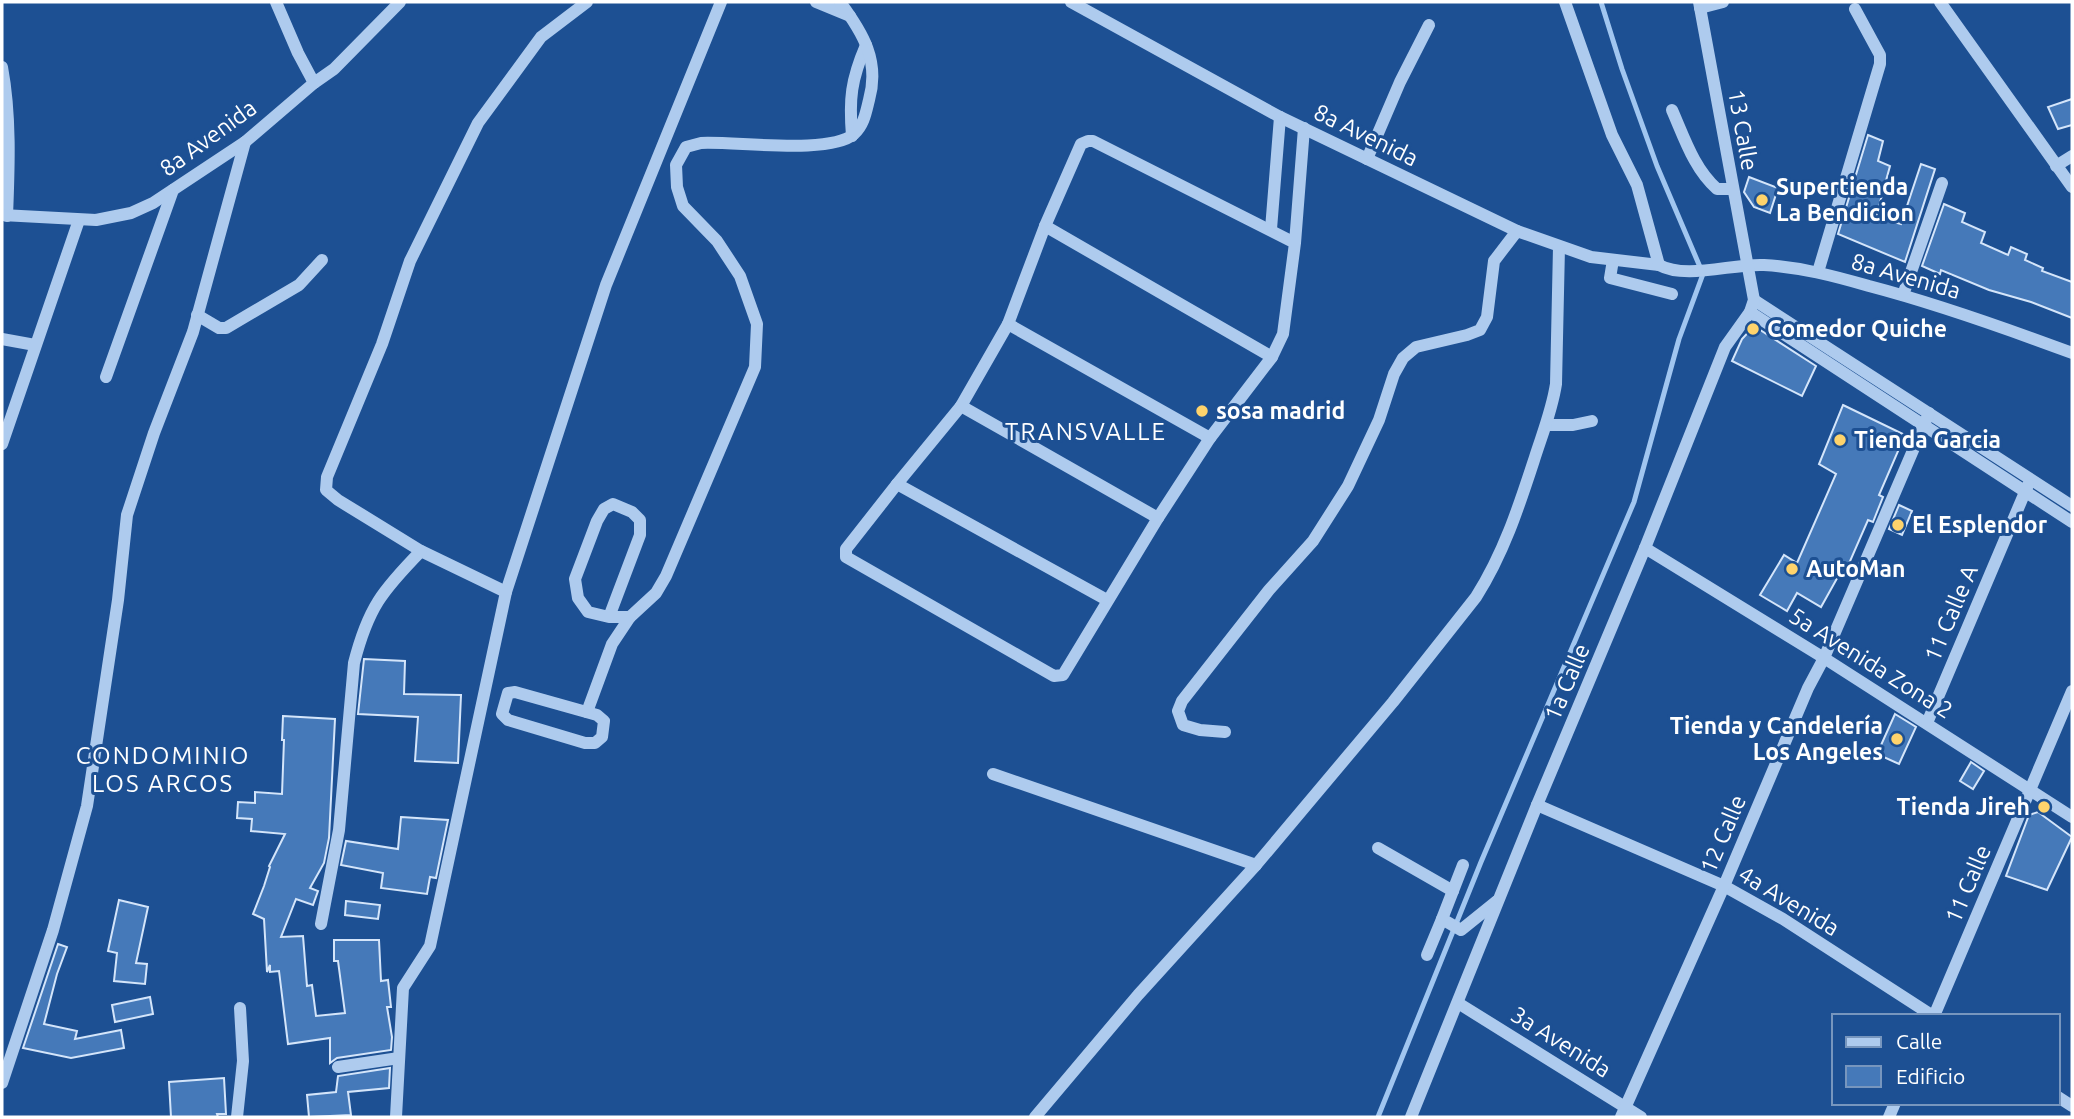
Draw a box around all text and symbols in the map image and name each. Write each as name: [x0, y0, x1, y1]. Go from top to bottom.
street label: 13 Calle: [1724, 87, 1763, 172]
street label: 8a Avenida: [155, 94, 261, 181]
street label: 8a Avenida: [1310, 99, 1422, 170]
place label: Supertienda La Bendicion: [1776, 174, 1914, 225]
marker: Supertienda La Bendicion: [1754, 192, 1770, 208]
street label: 8a Avenida: [1849, 248, 1964, 303]
place label: Comedor Quiche: [1767, 316, 1947, 341]
marker: Comedor Quiche: [1745, 321, 1761, 337]
place label: sosa madrid: [1216, 398, 1345, 423]
marker: sosa madrid: [1194, 403, 1210, 419]
district label: TRANSVALLE: [1005, 418, 1167, 445]
place label: Tienda Garcia: [1854, 427, 2001, 452]
marker: Tienda Garcia: [1832, 432, 1848, 448]
place label: El Esplendor: [1912, 512, 2048, 537]
marker: El Esplendor: [1890, 517, 1906, 533]
place label: AutoMan: [1806, 556, 1905, 581]
marker: AutoMan: [1784, 561, 1800, 577]
street label: 11 Calle A: [1919, 561, 1982, 665]
street label: 5a Avenida Zona 2: [1785, 602, 1957, 723]
street label: 1a Calle: [1539, 640, 1594, 724]
place label: Tienda y Candelería Los Angeles: [1670, 713, 1883, 764]
marker: Tienda y Candelería Los Angeles: [1889, 731, 1905, 747]
district label: CONDOMINIO LOS ARCOS: [76, 742, 250, 797]
street label: 12 Calle: [1695, 791, 1750, 876]
place label: Tienda Jireh: [1896, 794, 2030, 819]
marker: Tienda Jireh: [2036, 799, 2052, 815]
street label: 11 Calle: [1940, 841, 1995, 926]
street label: 4a Avenida: [1735, 861, 1844, 940]
street label: 3a Avenida: [1507, 1001, 1616, 1082]
legend: [1832, 1014, 2060, 1105]
text: Calle: [1896, 1029, 1942, 1053]
text: Edificio: [1896, 1064, 1965, 1088]

